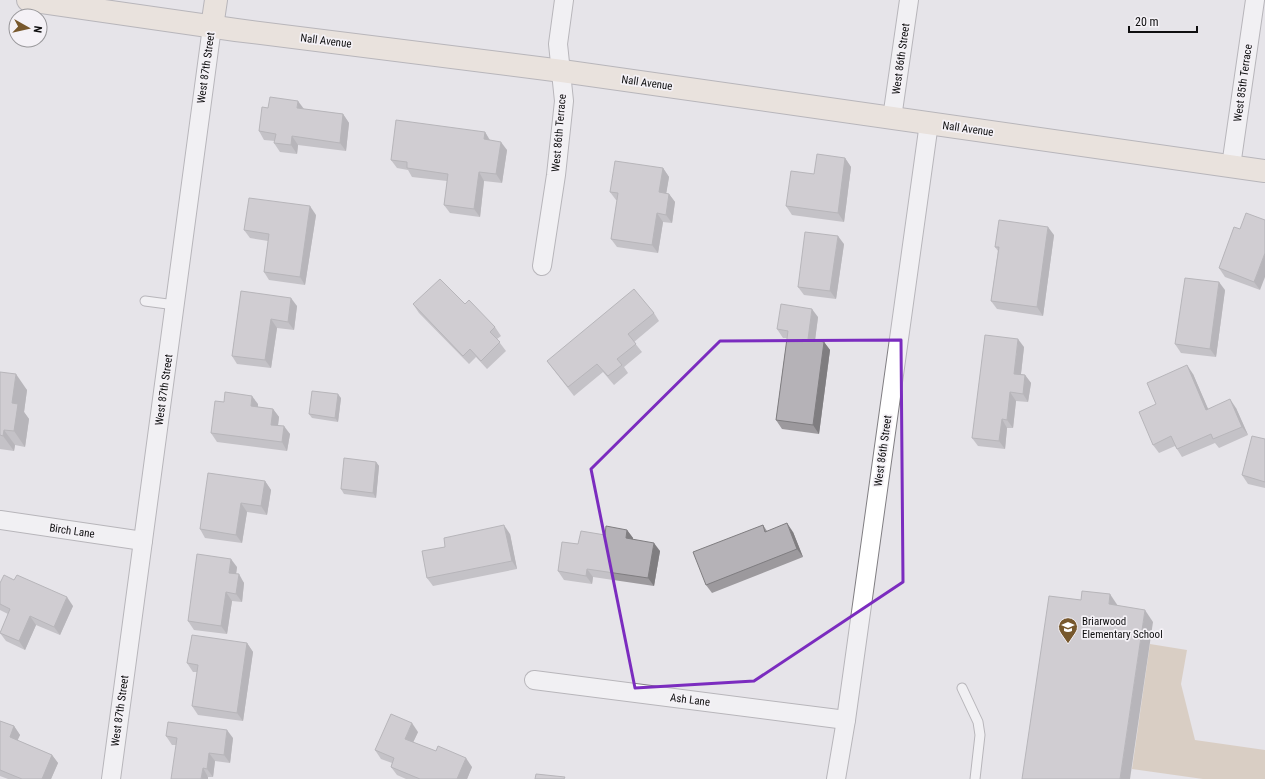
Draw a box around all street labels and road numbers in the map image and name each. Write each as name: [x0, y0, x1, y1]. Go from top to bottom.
street label: West 86th Street: [890, 22, 912, 96]
street label: West 87th Street: [195, 31, 217, 105]
street label: Nall Avenue: [300, 31, 352, 51]
street label: West 85th Terrace: [1231, 43, 1255, 123]
street label: Nall Avenue: [621, 73, 673, 93]
street label: West 86th Terrace: [549, 93, 569, 173]
street label: Nall Avenue: [942, 119, 994, 139]
street label: West 87th Street: [153, 353, 175, 427]
street label: West 86th Street: [872, 414, 894, 488]
street label: Birch Lane: [48, 521, 96, 541]
street label: West 87th Street: [109, 674, 131, 748]
street label: Ash Lane: [669, 691, 711, 709]

